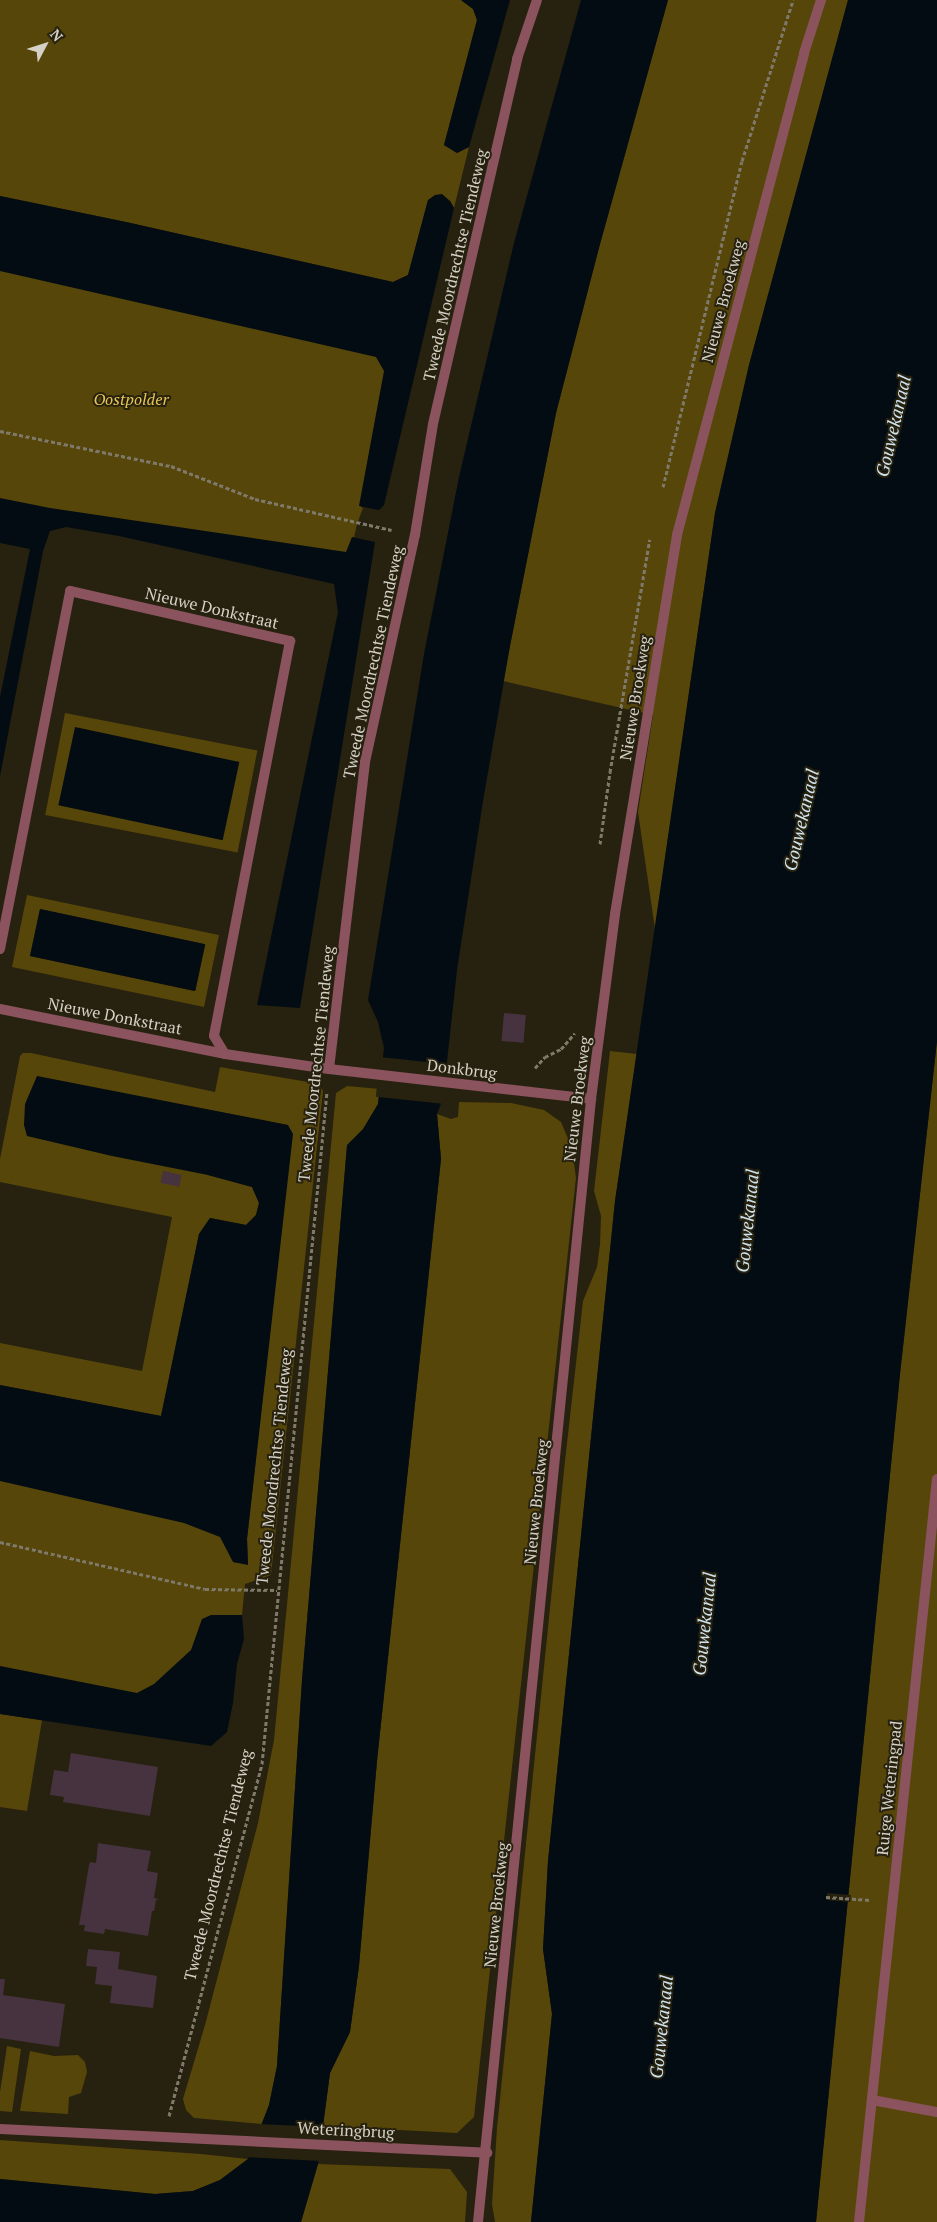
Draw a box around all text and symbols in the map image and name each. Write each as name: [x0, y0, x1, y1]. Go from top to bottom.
north arrow: [20, 20, 70, 70]
text: N: [46, 25, 68, 45]
street label: Tweede Moordrechtse Tiendeweg: [419, 147, 491, 383]
street label: Nieuwe Broekweg: [697, 238, 749, 364]
water label: Gouwekanaal: [871, 373, 915, 479]
park label: Oostpolder: [93, 389, 169, 409]
street label: Tweede Moordrechtse Tiendeweg: [339, 544, 407, 780]
street label: Nieuwe Donkstraat: [143, 583, 281, 633]
street label: Nieuwe Broekweg: [616, 634, 654, 762]
water label: Gouwekanaal: [779, 767, 823, 873]
street label: Tweede Moordrechtse Tiendeweg: [294, 945, 338, 1183]
street label: Nieuwe Donkstraat: [46, 994, 184, 1038]
street label: Nieuwe Broekweg: [560, 1035, 594, 1163]
street label: Donkbrug: [426, 1055, 498, 1083]
water label: Gouwekanaal: [731, 1168, 763, 1274]
street label: Tweede Moordrechtse Tiendeweg: [252, 1348, 296, 1586]
street label: Nieuwe Broekweg: [520, 1438, 552, 1566]
water label: Gouwekanaal: [688, 1571, 720, 1677]
street label: Ruige Weteringpad: [872, 1720, 906, 1856]
street label: Tweede Moordrechtse Tiendeweg: [180, 1747, 256, 1983]
street label: Nieuwe Broekweg: [480, 1841, 512, 1969]
water label: Gouwekanaal: [645, 1974, 677, 2080]
street label: Weteringbrug: [297, 2118, 395, 2142]

